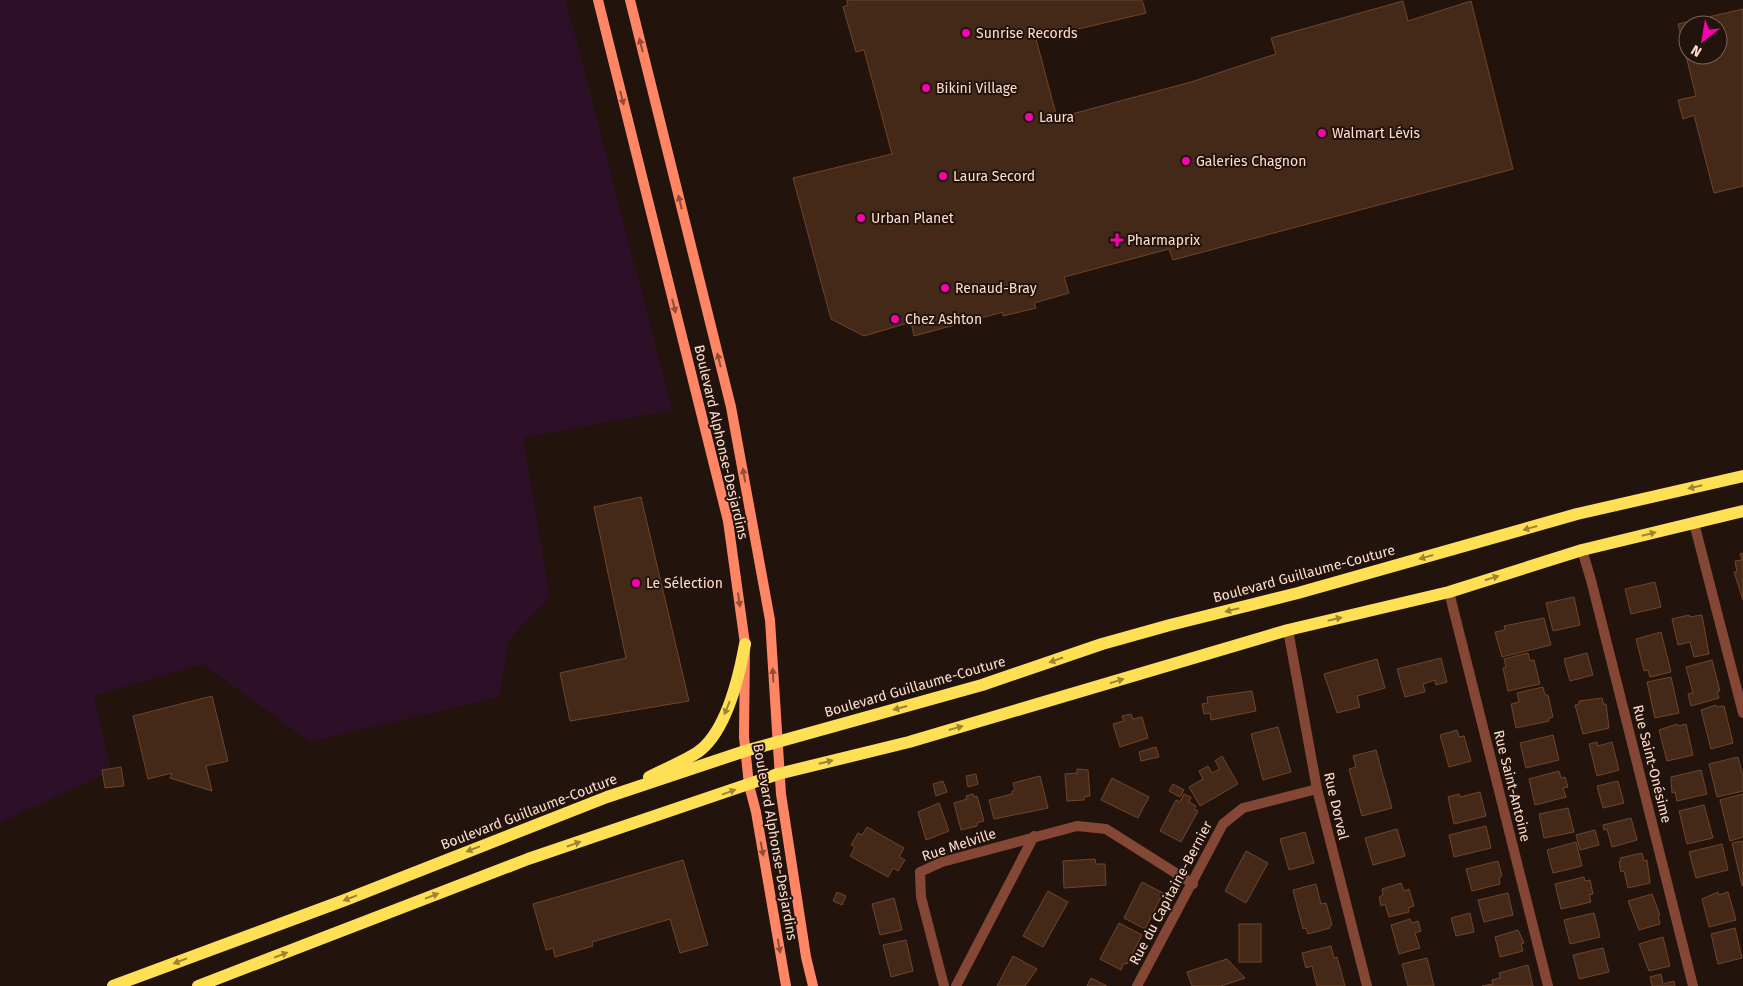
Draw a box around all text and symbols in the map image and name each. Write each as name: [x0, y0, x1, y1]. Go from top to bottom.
north arrow: [1678, 15, 1728, 65]
place label: Sunrise Records: [976, 25, 1078, 42]
marker: Sunrise Records: [960, 27, 972, 39]
one-way arrow: [637, 37, 645, 52]
text: N: [1688, 41, 1705, 60]
place label: Bikini Village: [936, 80, 1017, 97]
marker: Bikini Village: [920, 82, 932, 94]
one-way arrow: [618, 91, 626, 106]
place label: Laura: [1039, 109, 1074, 126]
marker: Laura: [1023, 111, 1035, 123]
place label: Walmart Lévis: [1332, 125, 1421, 142]
marker: Walmart Lévis: [1316, 127, 1328, 139]
place label: Galeries Chagnon: [1196, 153, 1306, 170]
marker: Galeries Chagnon: [1180, 155, 1192, 167]
place label: Laura Secord: [953, 168, 1035, 185]
marker: Laura Secord: [937, 170, 949, 182]
one-way arrow: [676, 195, 684, 210]
place label: Urban Planet: [871, 210, 955, 227]
marker: Urban Planet: [855, 212, 867, 224]
place label: Pharmaprix: [1127, 232, 1200, 249]
marker: Pharmaprix: [1111, 234, 1123, 246]
place label: Renaud-Bray: [955, 280, 1037, 297]
marker: Renaud-Bray: [939, 282, 951, 294]
one-way arrow: [670, 298, 678, 313]
place label: Chez Ashton: [905, 311, 982, 328]
marker: Chez Ashton: [889, 313, 901, 325]
street label: Boulevard Alphonse-Desjardins: [690, 343, 752, 541]
one-way arrow: [715, 353, 723, 368]
one-way arrow: [739, 467, 747, 483]
one-way arrow: [1688, 483, 1703, 491]
one-way arrow: [1523, 524, 1538, 532]
one-way arrow: [1641, 530, 1656, 538]
street label: Boulevard Guillaume-Couture: [1211, 542, 1397, 606]
one-way arrow: [1418, 553, 1433, 561]
one-way arrow: [1485, 574, 1500, 581]
place label: Le Sélection: [646, 575, 723, 592]
marker: Le Sélection: [630, 577, 642, 589]
one-way arrow: [735, 592, 743, 608]
one-way arrow: [1225, 606, 1240, 614]
one-way arrow: [1328, 615, 1343, 623]
street label: Boulevard Guillaume-Couture: [822, 653, 1008, 721]
one-way arrow: [1048, 656, 1063, 664]
one-way arrow: [769, 667, 777, 683]
one-way arrow: [1110, 676, 1125, 684]
one-way arrow: [723, 701, 731, 716]
street label: Rue Saint-Onésime: [1629, 703, 1675, 825]
one-way arrow: [893, 704, 908, 712]
one-way arrow: [948, 724, 963, 732]
street label: Rue Saint-Antoine: [1490, 728, 1534, 844]
street label: Boulevard Alphonse-Desjardins: [749, 742, 801, 942]
one-way arrow: [818, 758, 833, 766]
street label: Boulevard Guillaume-Couture: [438, 770, 620, 854]
street label: Rue Dorval: [1320, 771, 1352, 841]
one-way arrow: [721, 788, 736, 795]
street label: Rue du Capitaine-Bernier: [1126, 818, 1216, 968]
street label: Rue Melville: [920, 825, 998, 865]
one-way arrow: [567, 839, 582, 847]
one-way arrow: [759, 842, 767, 858]
one-way arrow: [466, 846, 481, 853]
one-way arrow: [425, 892, 439, 900]
one-way arrow: [342, 894, 357, 902]
one-way arrow: [775, 938, 783, 954]
one-way arrow: [273, 950, 288, 958]
one-way arrow: [172, 957, 187, 965]

